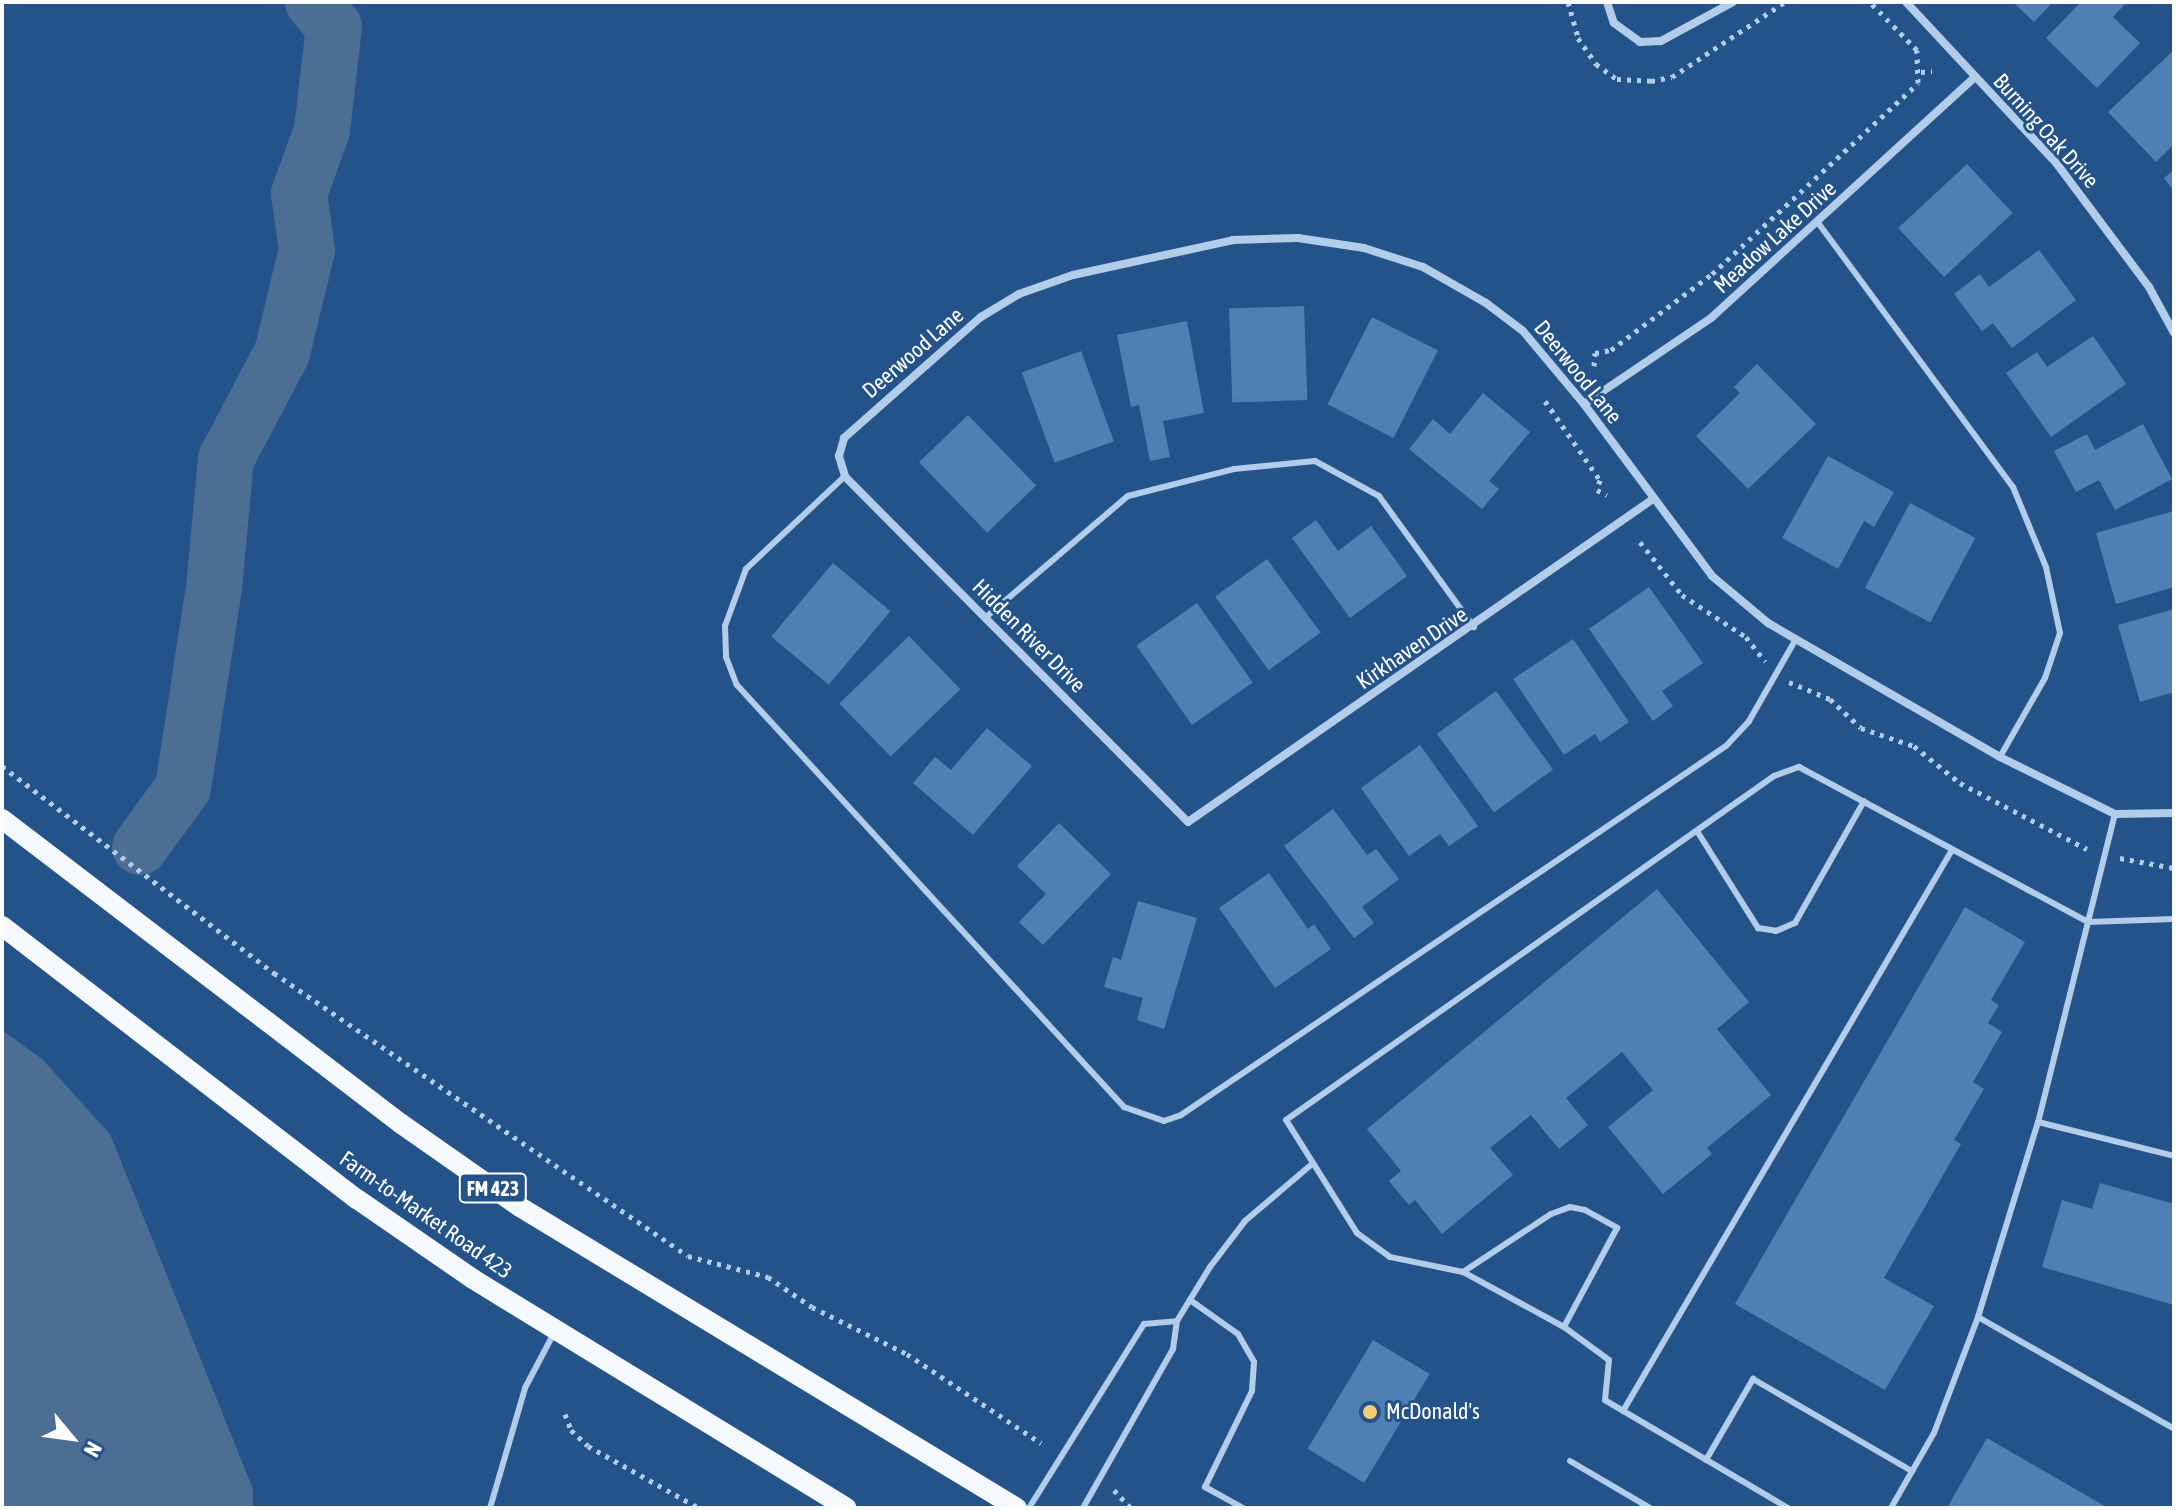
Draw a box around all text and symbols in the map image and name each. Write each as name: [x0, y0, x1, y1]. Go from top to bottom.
street label: Burning Oak Drive: [1988, 68, 2104, 194]
street label: Meadow Lake Drive: [1708, 175, 1842, 299]
street label: Deerwood Lane: [857, 302, 969, 404]
street label: Deerwood Lane: [1528, 315, 1628, 429]
street label: Hidden River Drive: [967, 574, 1091, 698]
street label: Kirkhaven Drive: [1352, 601, 1472, 695]
street label: Farm-to-Market Road 423: [335, 1146, 517, 1284]
road number: FM 423: [457, 1172, 529, 1204]
north arrow: [32, 1398, 112, 1478]
place label: McDonald's: [1386, 1399, 1480, 1425]
marker: McDonald's: [1361, 1403, 1379, 1421]
text: N: [78, 1438, 108, 1462]

